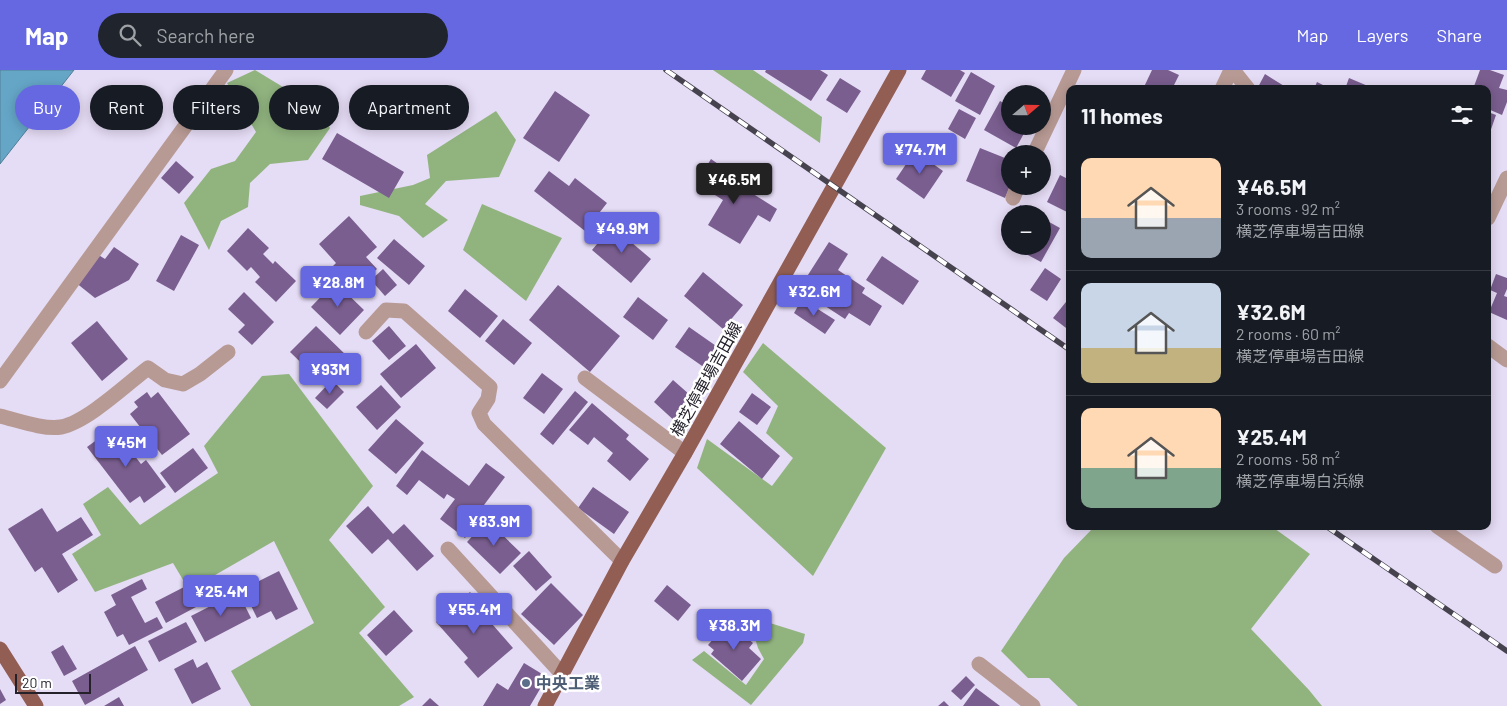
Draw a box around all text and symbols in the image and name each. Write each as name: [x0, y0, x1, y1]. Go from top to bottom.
search box: [98, 13, 448, 58]
text: Map: [25, 21, 68, 50]
icon: search: [116, 21, 144, 49]
text: Search here: [156, 24, 255, 47]
text: Map: [1296, 24, 1328, 46]
text: Layers: [1356, 24, 1409, 46]
text: Share: [1437, 24, 1482, 46]
chip: Buy: [15, 85, 80, 130]
chip: Rent: [90, 85, 163, 130]
chip: Filters: [173, 85, 259, 130]
chip: New: [269, 85, 339, 130]
chip: Apartment: [349, 85, 469, 130]
north arrow: [1001, 85, 1051, 135]
map controls: [1001, 85, 1051, 255]
icon: filters: [1448, 101, 1476, 129]
text: 11 homes: [1081, 103, 1163, 128]
pin: ¥74.7M: [879, 132, 961, 175]
text: ¥74.7M: [894, 139, 946, 158]
button: +: [1001, 145, 1051, 195]
pin: ¥46.5M: [693, 162, 775, 205]
text: ¥46.5M: [707, 169, 761, 188]
text: ¥46.5M: [1236, 174, 1306, 199]
icon: home: [1121, 178, 1181, 238]
text: 3 rooms · 92 m²: [1236, 199, 1340, 218]
button: −: [1001, 205, 1051, 255]
pin: ¥49.9M: [581, 212, 663, 254]
text: ¥49.9M: [595, 218, 649, 237]
text: 横芝停車場吉田線: [1236, 221, 1364, 240]
pin: ¥28.8M: [297, 266, 379, 308]
text: ¥28.8M: [311, 272, 365, 291]
pin: ¥32.6M: [773, 274, 855, 317]
text: ¥32.6M: [788, 281, 840, 300]
text: ¥32.6M: [1236, 299, 1305, 324]
icon: home: [1121, 303, 1181, 363]
street label: 横芝停車場吉田線: [666, 318, 745, 439]
text: 2 rooms · 60 m²: [1236, 324, 1341, 343]
text: 横芝停車場吉田線: [1236, 346, 1364, 365]
pin: ¥93M: [300, 352, 360, 395]
text: ¥93M: [310, 359, 350, 378]
text: ¥25.4M: [1236, 424, 1307, 449]
pin: ¥45M: [96, 426, 156, 468]
icon: home: [1121, 428, 1181, 488]
text: ¥45M: [106, 432, 146, 451]
text: 2 rooms · 58 m²: [1236, 449, 1340, 468]
text: 横芝停車場白浜線: [1236, 471, 1364, 490]
pin: ¥83.9M: [453, 504, 535, 547]
text: ¥83.9M: [468, 511, 520, 530]
pin: ¥25.4M: [180, 574, 262, 617]
text: ¥25.4M: [194, 581, 248, 600]
pin: ¥55.4M: [433, 592, 515, 635]
text: ¥55.4M: [447, 599, 501, 618]
pin: ¥38.3M: [693, 608, 775, 651]
text: ¥38.3M: [708, 615, 760, 634]
scale bar: [15, 671, 91, 694]
place label: 中央工業: [536, 673, 600, 692]
text: 20 m: [22, 674, 52, 691]
marker: 中央工業: [520, 677, 532, 689]

